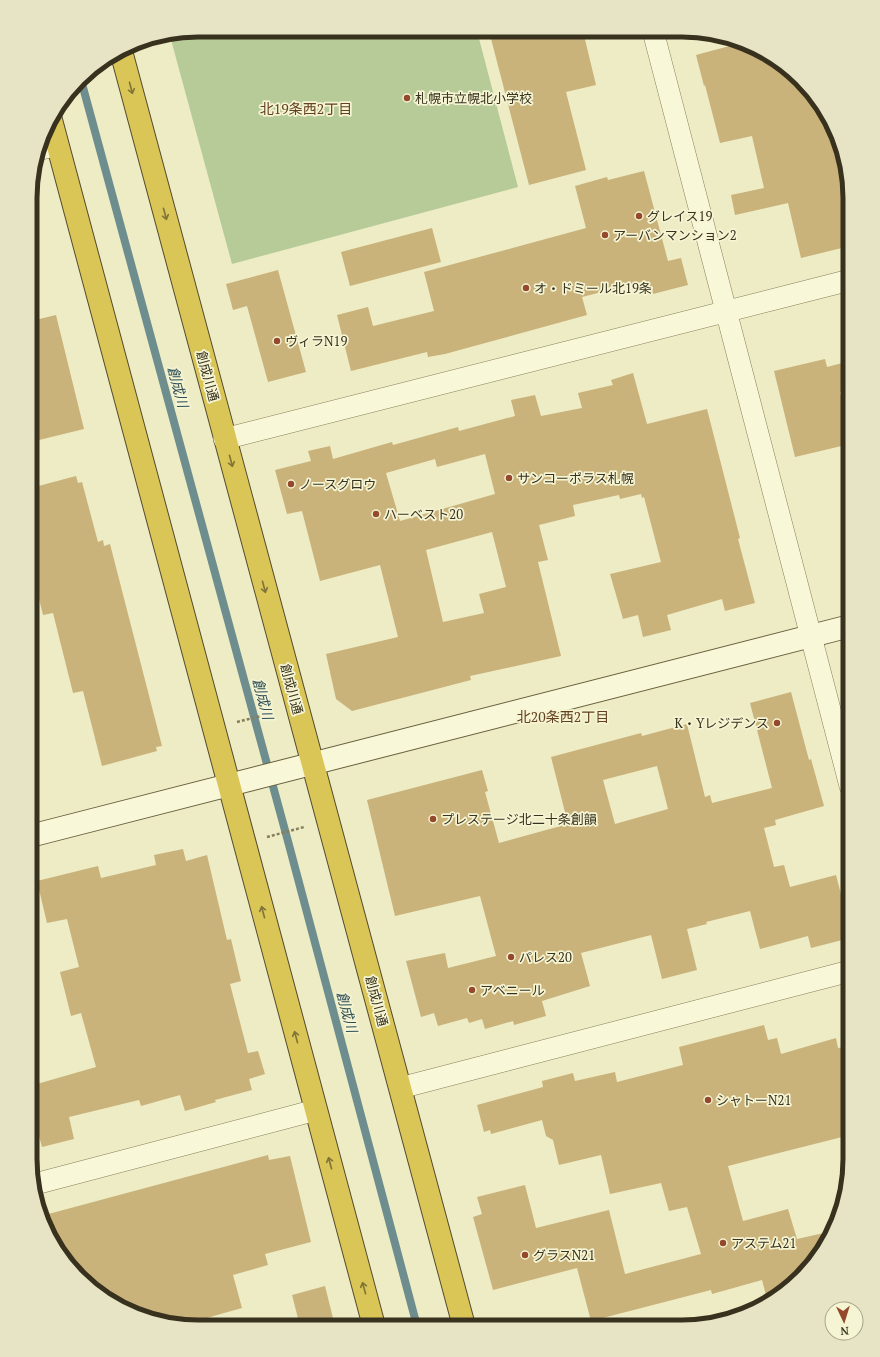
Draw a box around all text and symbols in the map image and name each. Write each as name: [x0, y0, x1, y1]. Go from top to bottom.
one-way arrow: [128, 82, 136, 95]
place label: 札幌市立幌北小学校: [415, 89, 532, 107]
marker: 札幌市立幌北小学校: [402, 93, 412, 103]
district label: 北19条西2丁目: [260, 99, 352, 118]
one-way arrow: [162, 207, 169, 220]
place label: グレイス19: [647, 207, 713, 225]
marker: グレイス19: [634, 211, 644, 221]
place label: アーバンマンション2: [613, 226, 737, 244]
marker: アーバンマンション2: [600, 230, 610, 240]
place label: オ・ドミール北19条: [534, 279, 652, 297]
marker: オ・ドミール北19条: [521, 283, 531, 293]
place label: ヴィラN19: [285, 332, 347, 350]
marker: ヴィラN19: [272, 336, 282, 346]
street label: 創成川通: [193, 349, 223, 403]
water label: 創成川: [164, 364, 194, 412]
one-way arrow: [227, 455, 235, 468]
place label: サンコーポラス札幌: [517, 469, 634, 487]
marker: サンコーポラス札幌: [504, 473, 514, 483]
place label: ノースグロウ: [299, 475, 376, 493]
marker: ノースグロウ: [286, 479, 296, 489]
place label: ハーベスト20: [384, 505, 463, 523]
marker: ハーベスト20: [371, 509, 381, 519]
one-way arrow: [261, 580, 269, 593]
street label: 創成川通: [277, 662, 307, 716]
water label: 創成川: [249, 676, 279, 724]
district label: 北20条西2丁目: [517, 707, 609, 726]
place label: K・Yレジデンス: [674, 714, 769, 732]
marker: K・Yレジデンス: [772, 718, 782, 728]
place label: プレステージ北二十条創韻: [441, 810, 597, 828]
marker: プレステージ北二十条創韻: [428, 814, 438, 824]
one-way arrow: [259, 906, 266, 919]
place label: パレス20: [519, 948, 572, 966]
marker: パレス20: [506, 952, 516, 962]
street label: 創成川通: [362, 974, 392, 1028]
place label: アベニール: [480, 981, 545, 999]
marker: アベニール: [467, 985, 477, 995]
water label: 創成川: [333, 989, 363, 1037]
one-way arrow: [292, 1031, 300, 1044]
place label: シャトーN21: [716, 1091, 791, 1109]
marker: シャトーN21: [703, 1095, 713, 1105]
one-way arrow: [326, 1157, 333, 1170]
place label: アステム21: [731, 1234, 796, 1252]
marker: アステム21: [718, 1238, 728, 1248]
place label: グラスN21: [533, 1246, 595, 1264]
marker: グラスN21: [520, 1250, 530, 1260]
one-way arrow: [360, 1282, 367, 1295]
north arrow: [824, 1301, 864, 1341]
text: N: [839, 1324, 849, 1338]

